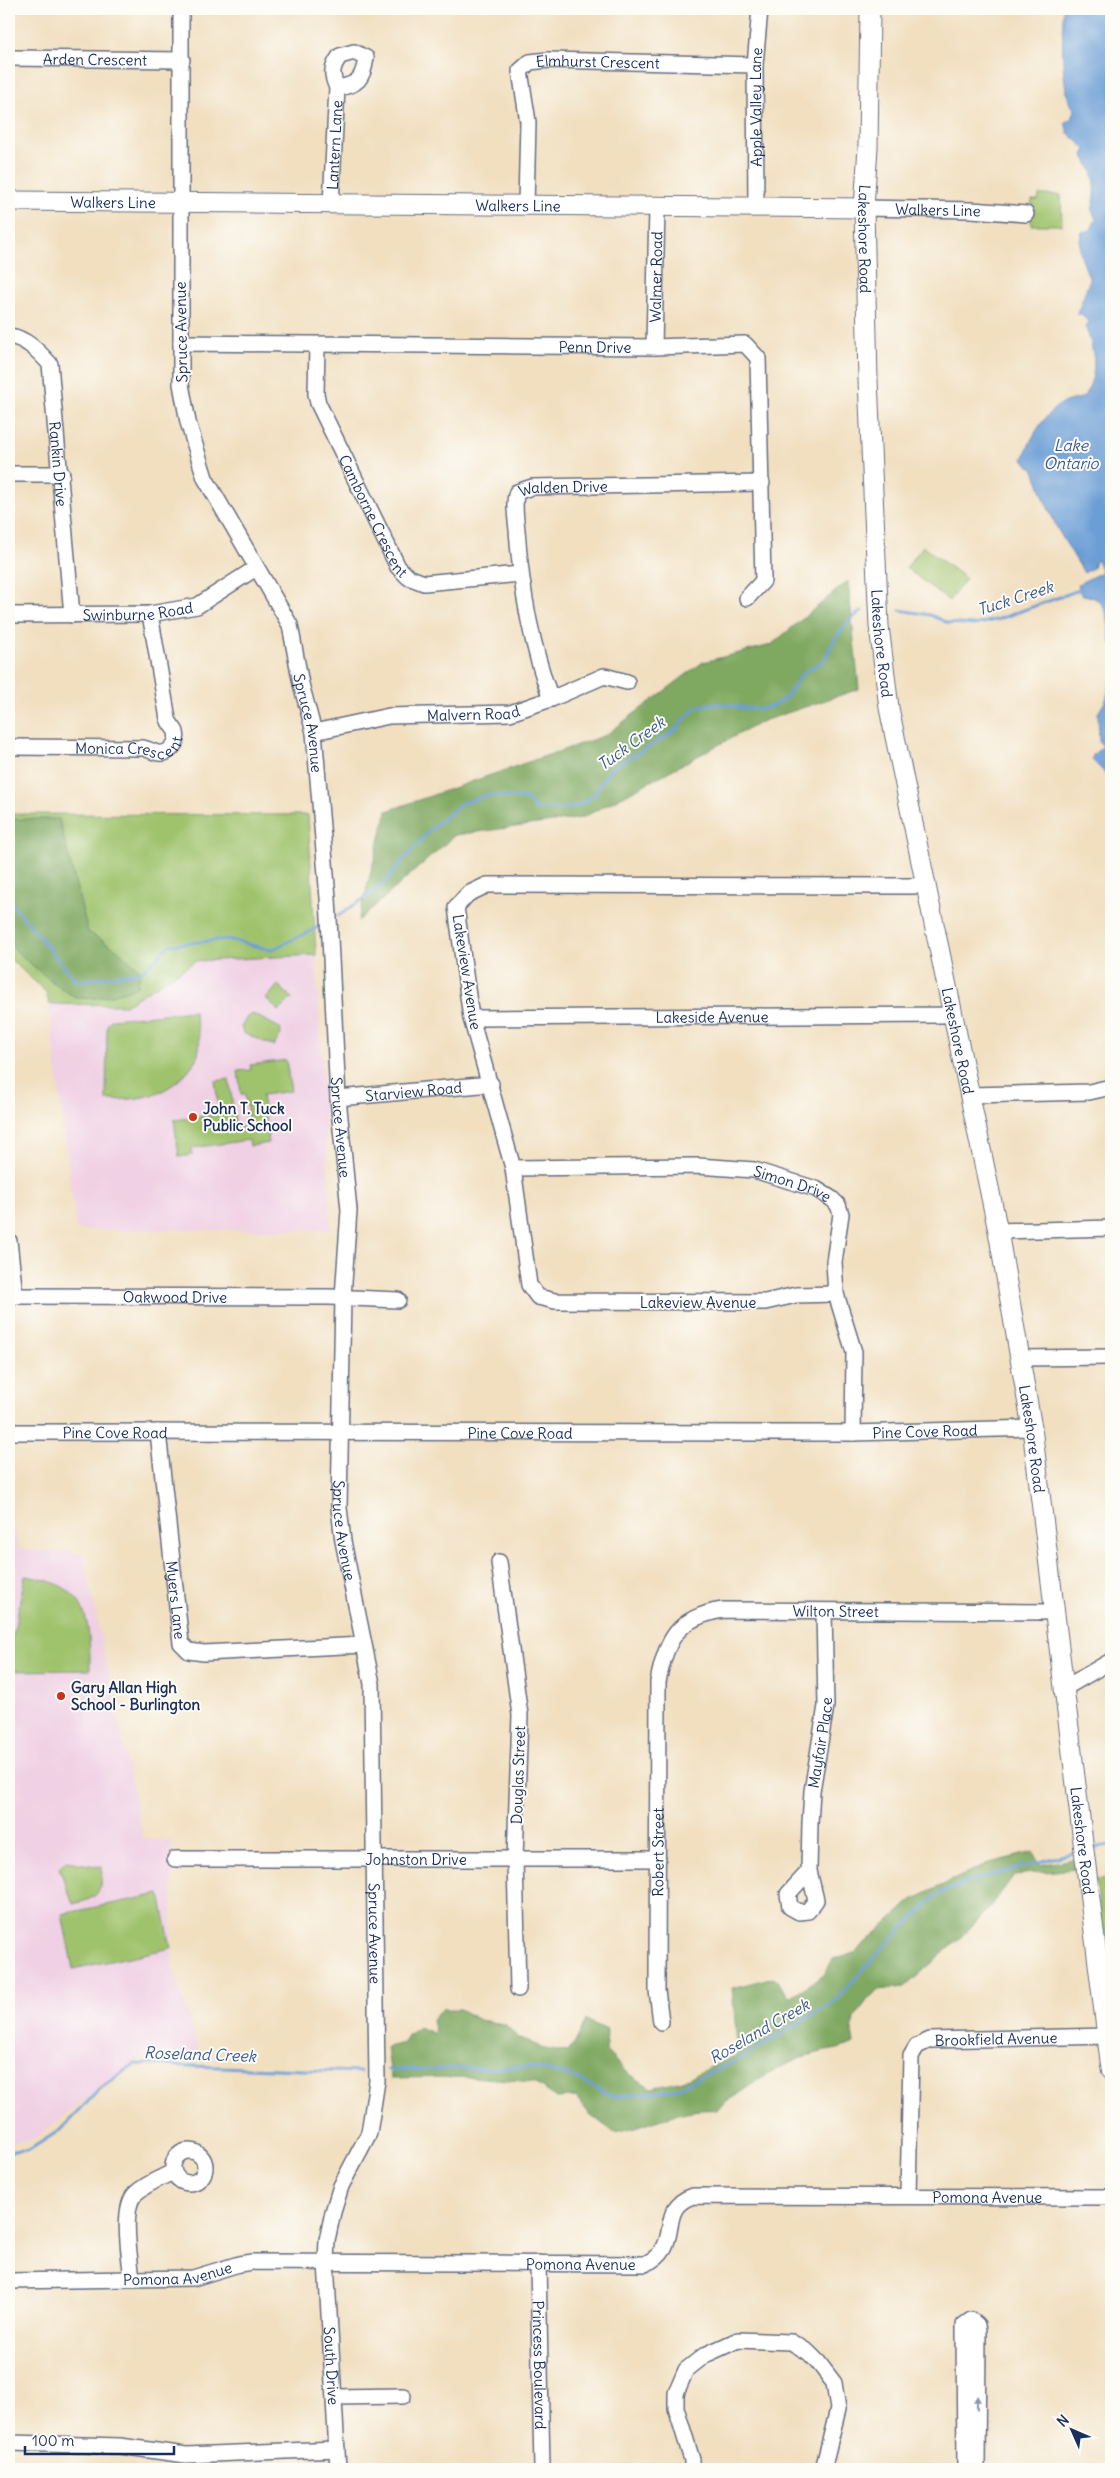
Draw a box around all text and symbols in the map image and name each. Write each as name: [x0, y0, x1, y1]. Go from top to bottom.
street label: Apple Valley Lane: [745, 46, 766, 167]
street label: Arden Crescent: [43, 49, 147, 69]
street label: Elmhurst Crescent: [535, 51, 660, 72]
street label: Lantern Lane: [322, 100, 346, 191]
street label: Lakeshore Road: [854, 184, 875, 294]
street label: Walkers Line: [70, 192, 156, 212]
street label: Walkers Line: [475, 195, 561, 215]
street label: Walkers Line: [895, 199, 981, 220]
street label: Walmer Road: [645, 231, 666, 323]
street label: Spruce Avenue: [171, 281, 191, 383]
street label: Penn Drive: [558, 337, 632, 356]
street label: Rankin Drive: [46, 420, 72, 507]
water label: Lake Ontario: [1043, 435, 1100, 473]
street label: Camborne Crescent: [335, 452, 412, 581]
street label: Walden Drive: [516, 476, 608, 500]
water label: Tuck Creek: [975, 576, 1057, 620]
street label: Lakeshore Road: [868, 589, 897, 699]
street label: Swinburne Road: [83, 597, 195, 624]
street label: Spruce Avenue: [290, 672, 327, 773]
street label: Malvern Road: [427, 701, 522, 725]
water label: Tuck Creek: [593, 711, 670, 774]
street label: Monica Crescent: [75, 735, 186, 763]
street label: Lakeview Avenue: [448, 913, 486, 1031]
street label: Lakeshore Road: [938, 986, 979, 1096]
street label: Lakeside Avenue: [655, 1007, 769, 1026]
street label: Spruce Avenue: [327, 1076, 355, 1179]
street label: Starview Road: [364, 1077, 463, 1105]
place label: John T. Tuck Public School: [203, 1099, 292, 1135]
marker: John T. Tuck Public School: [187, 1111, 199, 1123]
street label: Simon Drive: [752, 1161, 835, 1206]
street label: Oakwood Drive: [123, 1287, 227, 1306]
street label: Lakeview Avenue: [640, 1293, 756, 1312]
street label: Lakeshore Road: [1015, 1383, 1049, 1494]
street label: Pine Cove Road: [872, 1420, 978, 1442]
street label: Pine Cove Road: [62, 1423, 168, 1442]
street label: Pine Cove Road: [467, 1423, 573, 1442]
street label: Spruce Avenue: [329, 1480, 360, 1582]
street label: Myers Lane: [163, 1560, 190, 1640]
street label: Wilton Street: [792, 1601, 879, 1620]
place label: Gary Allan High School - Burlington: [71, 1678, 200, 1715]
marker: Gary Allan High School - Burlington: [55, 1690, 67, 1702]
street label: Mayfair Place: [803, 1697, 836, 1790]
street label: Douglas Street: [507, 1725, 529, 1825]
street label: Lakeshore Road: [1067, 1786, 1099, 1896]
street label: Robert Street: [648, 1808, 667, 1897]
street label: Johnston Drive: [365, 1850, 467, 1869]
street label: Spruce Avenue: [365, 1883, 385, 1984]
water label: Roseland Creek: [705, 1993, 814, 2068]
street label: Brookfield Avenue: [934, 2028, 1058, 2049]
water label: Roseland Creek: [144, 2042, 258, 2066]
street label: Pomona Avenue: [932, 2187, 1042, 2206]
street label: Pomona Avenue: [526, 2254, 636, 2273]
street label: Pomona Avenue: [123, 2257, 234, 2289]
street label: Princess Boulevard: [529, 2300, 551, 2430]
street label: South Drive: [320, 2326, 344, 2406]
one-way arrow: [973, 2395, 981, 2411]
north arrow: [1048, 2406, 1098, 2456]
text: N: [1053, 2411, 1073, 2431]
scale bar: [25, 2423, 174, 2455]
text: 100 m: [32, 2431, 74, 2450]

